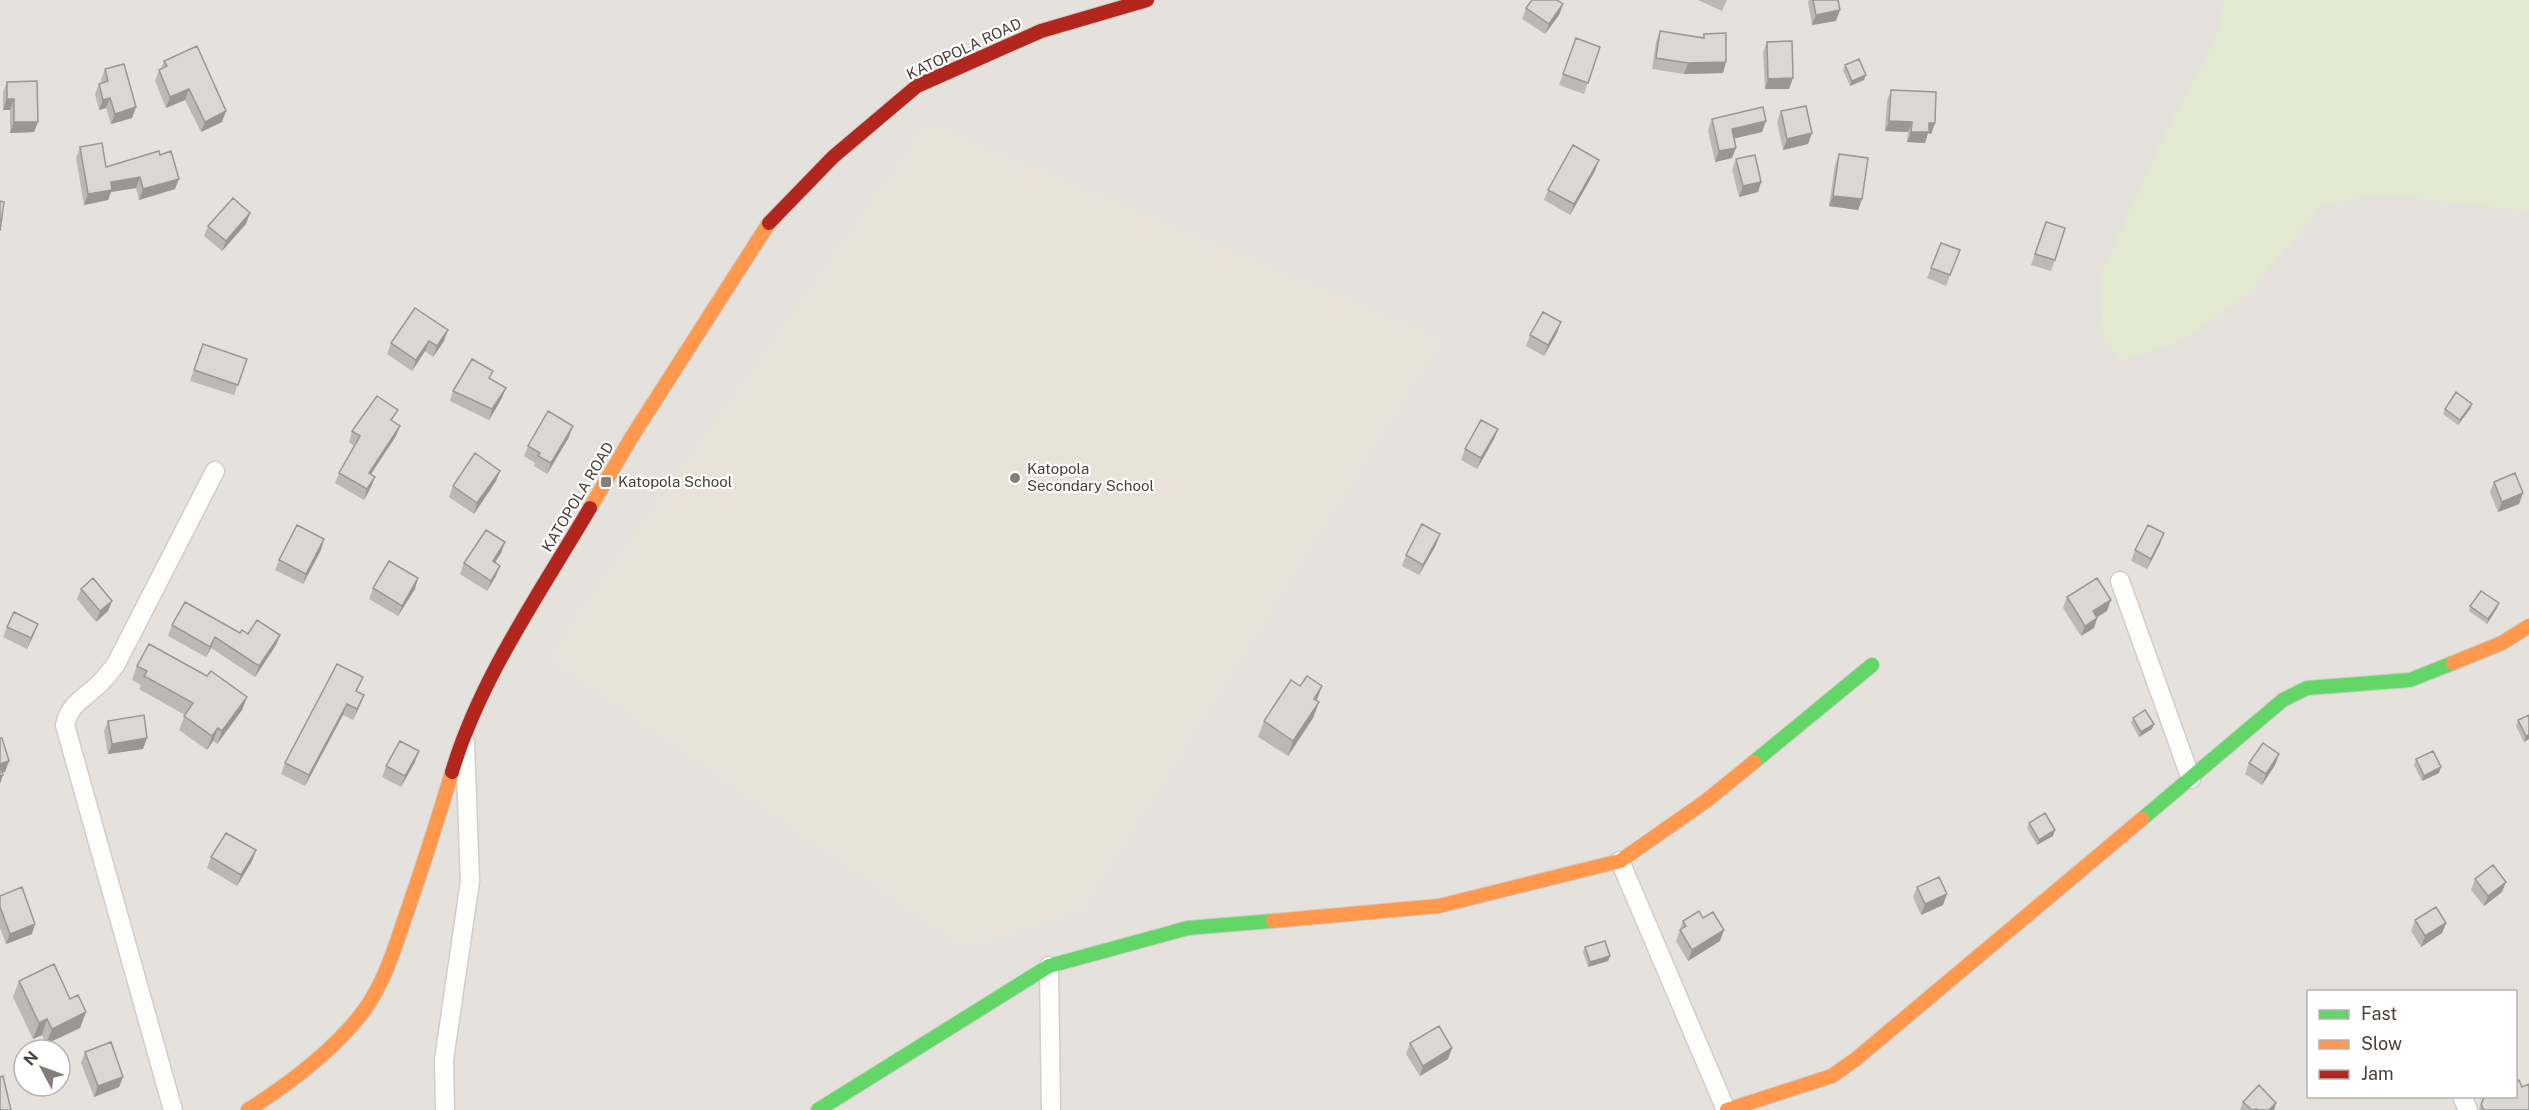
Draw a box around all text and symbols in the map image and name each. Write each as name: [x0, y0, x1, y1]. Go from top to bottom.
street label: KATOPOLA ROAD: [904, 14, 1024, 83]
street label: KATOPOLA ROAD: [538, 439, 617, 555]
place label: Katopola Secondary School: [1027, 460, 1154, 494]
marker: Katopola Secondary School: [1008, 471, 1022, 485]
place label: Katopola School: [618, 473, 732, 490]
marker: Katopola School: [599, 475, 613, 489]
legend: [2307, 990, 2517, 1098]
text: Fast: [2361, 1003, 2397, 1024]
text: Slow: [2361, 1033, 2402, 1054]
north arrow: [12, 1038, 72, 1098]
text: N: [20, 1048, 42, 1069]
text: Jam: [2361, 1063, 2394, 1084]

